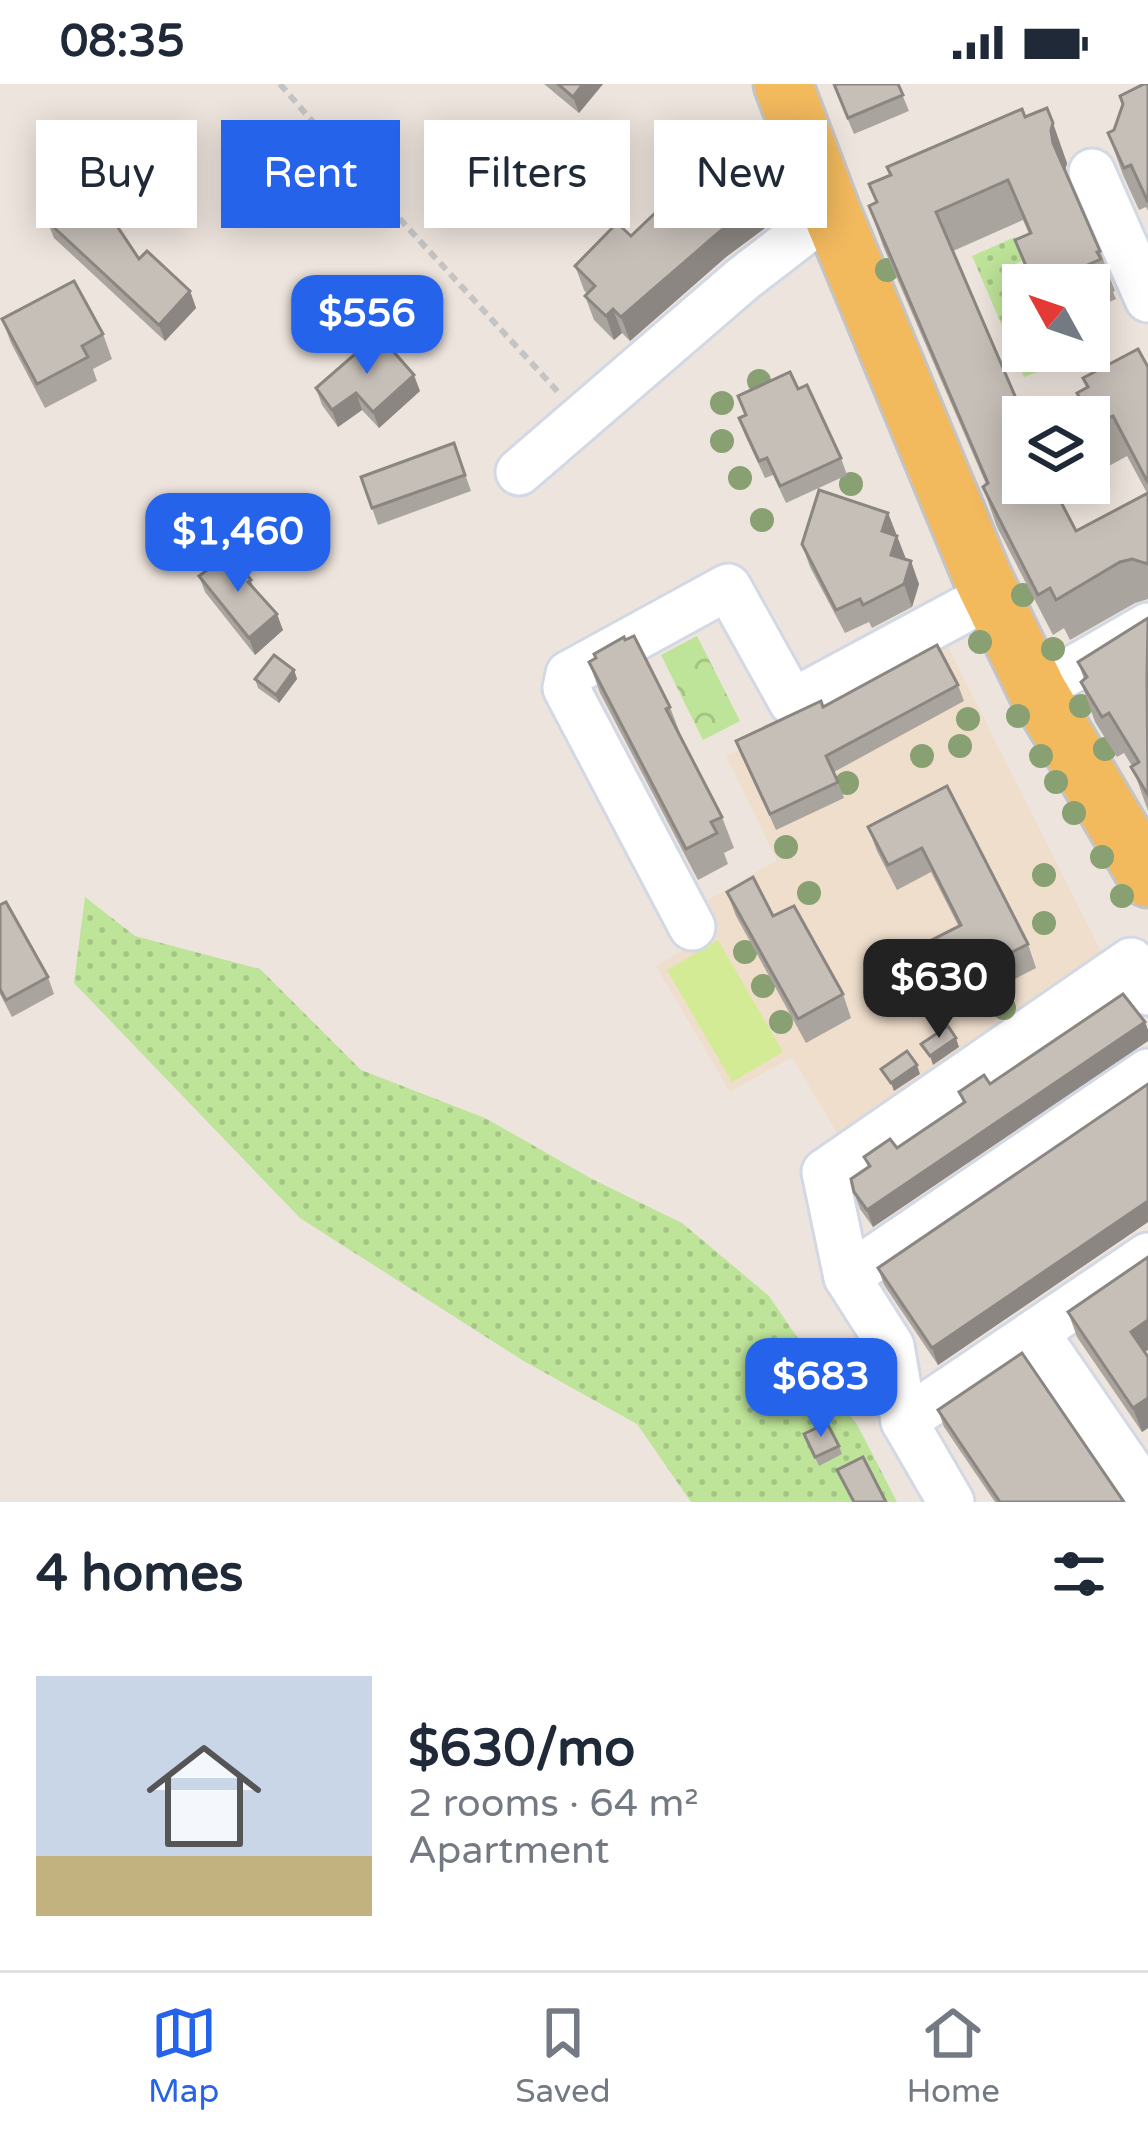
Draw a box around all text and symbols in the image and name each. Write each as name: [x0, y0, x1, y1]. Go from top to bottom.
text: 08:35: [60, 15, 185, 69]
chip: Buy: [36, 120, 197, 228]
chip: Rent: [221, 120, 400, 228]
chip: Filters: [424, 120, 630, 228]
chip: New: [654, 120, 827, 228]
north arrow: [1002, 264, 1110, 372]
map controls: [1002, 264, 1110, 504]
pin: $556: [296, 275, 438, 377]
text: $556: [318, 290, 416, 337]
button: layers: [1002, 396, 1110, 504]
pin: $1,460: [140, 493, 336, 595]
text: $1,460: [172, 508, 304, 555]
pin: $630: [868, 939, 1010, 1041]
text: $630: [890, 954, 988, 1001]
pin: $683: [750, 1338, 892, 1440]
text: $683: [772, 1353, 870, 1400]
icon: filters: [1046, 1541, 1112, 1607]
text: 4 homes: [36, 1543, 244, 1605]
text: $630/mo: [408, 1718, 635, 1780]
icon: home: [132, 1724, 276, 1868]
text: 2 rooms · 64 m²: [408, 1780, 699, 1827]
text: Apartment: [408, 1827, 609, 1874]
tab: Map: [148, 2000, 219, 2111]
tab: Saved: [515, 2000, 611, 2111]
tab: Home: [907, 2000, 1000, 2111]

